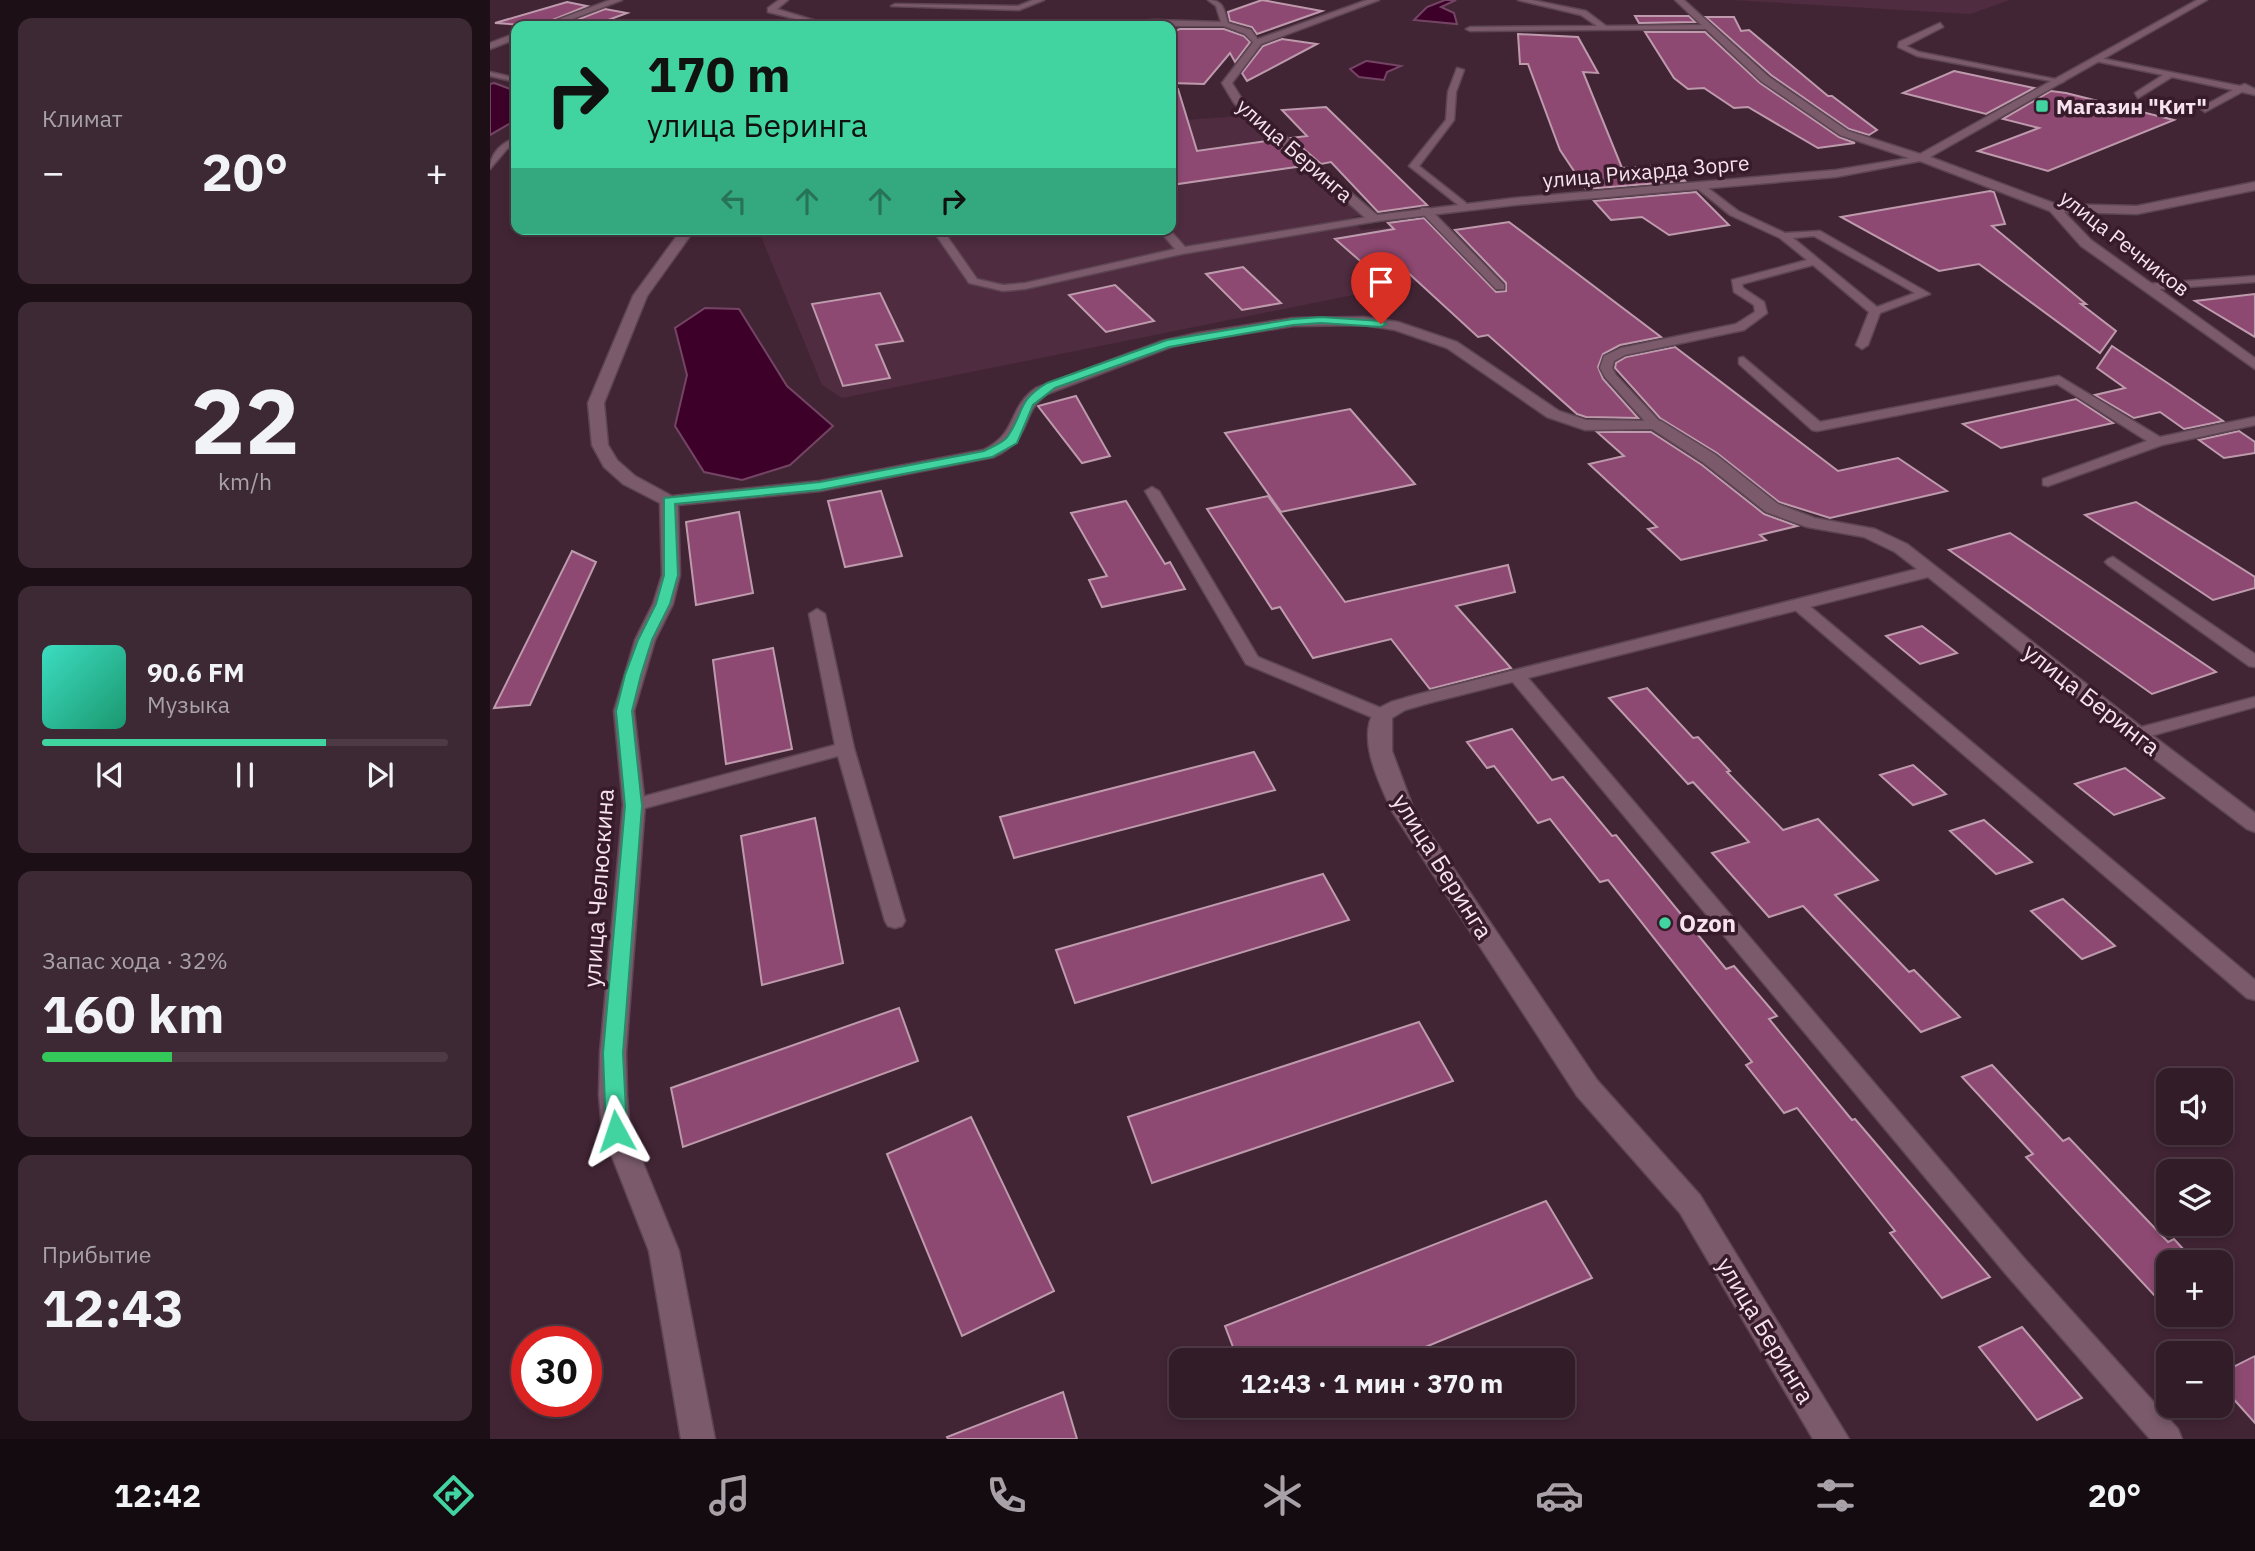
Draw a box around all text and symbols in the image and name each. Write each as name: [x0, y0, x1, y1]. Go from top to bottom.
text: 170 m: [647, 42, 791, 105]
icon: right: [532, 49, 623, 140]
street label: улица Беринга: [1231, 92, 1359, 208]
place label: Магазин "Кит": [2056, 92, 2207, 120]
marker: Магазин "Кит": [2034, 98, 2050, 114]
text: Климат: [42, 103, 123, 133]
text: улица Беринга: [647, 104, 868, 146]
text: 20°: [202, 138, 288, 205]
text: −: [42, 147, 65, 196]
text: +: [425, 147, 448, 196]
street label: улица Рихарда Зорге: [1541, 148, 1751, 194]
icon: left: [715, 182, 753, 220]
icon: ahead: [788, 182, 826, 220]
icon: ahead: [861, 182, 899, 220]
icon: right: [934, 182, 972, 220]
street label: улица Речников: [2054, 183, 2196, 303]
pin: [1351, 252, 1411, 324]
icon: arrive: [1362, 263, 1400, 301]
text: 22: [190, 361, 300, 479]
text: km/h: [218, 466, 272, 496]
street label: улица Беринга: [2017, 635, 2167, 763]
text: 90.6 FM: [147, 655, 245, 689]
text: Музыка: [147, 689, 230, 719]
icon: previous: [91, 756, 129, 794]
icon: pause: [226, 756, 264, 794]
icon: next: [361, 756, 399, 794]
street label: улица Челюскина: [575, 787, 621, 989]
street label: улица Беринга: [1386, 787, 1501, 945]
place label: Ozon: [1679, 907, 1736, 939]
marker: Ozon: [1657, 915, 1673, 931]
text: Запас хода · 32%: [42, 945, 228, 975]
text: 160 km: [42, 980, 224, 1047]
map controls: [2156, 1068, 2233, 1418]
button: sound: [2156, 1068, 2233, 1145]
position arrow: [579, 1094, 653, 1168]
button: layers: [2156, 1159, 2233, 1236]
text: Прибытие: [42, 1239, 151, 1269]
button: +: [2156, 1250, 2233, 1327]
street label: улица Беринга: [1710, 1251, 1822, 1409]
text: 12:43: [42, 1274, 184, 1341]
speed limit sign: 30: [511, 1326, 602, 1417]
button: −: [2156, 1341, 2233, 1418]
text: 12:43 · 1 мин · 370 m: [1241, 1366, 1503, 1400]
icon: directions: [429, 1471, 478, 1520]
icon: music: [705, 1471, 754, 1520]
icon: phone: [982, 1471, 1031, 1520]
icon: climate: [1258, 1471, 1307, 1520]
icon: car: [1535, 1471, 1584, 1520]
icon: filters: [1811, 1471, 1860, 1520]
text: 12:42: [114, 1474, 201, 1516]
text: 20°: [2088, 1474, 2141, 1516]

